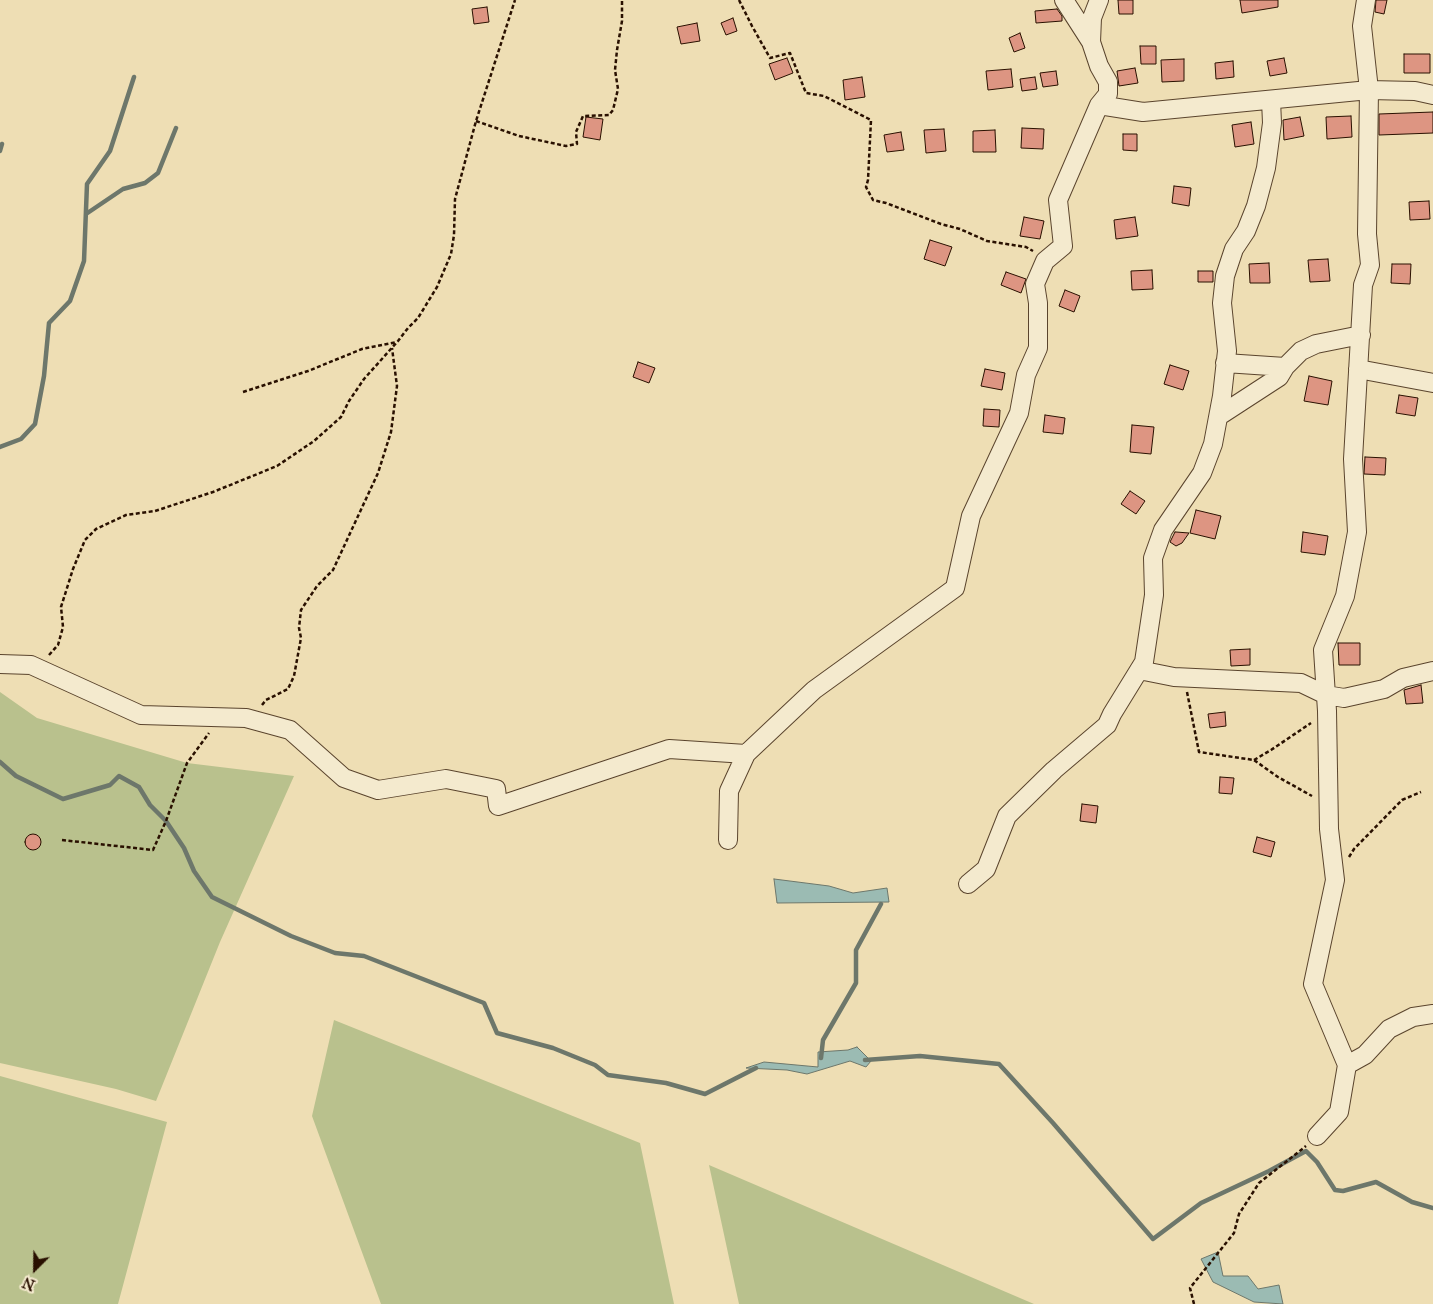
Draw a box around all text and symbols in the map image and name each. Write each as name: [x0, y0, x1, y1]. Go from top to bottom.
north arrow: [10, 1244, 60, 1294]
text: N: [20, 1273, 38, 1293]

